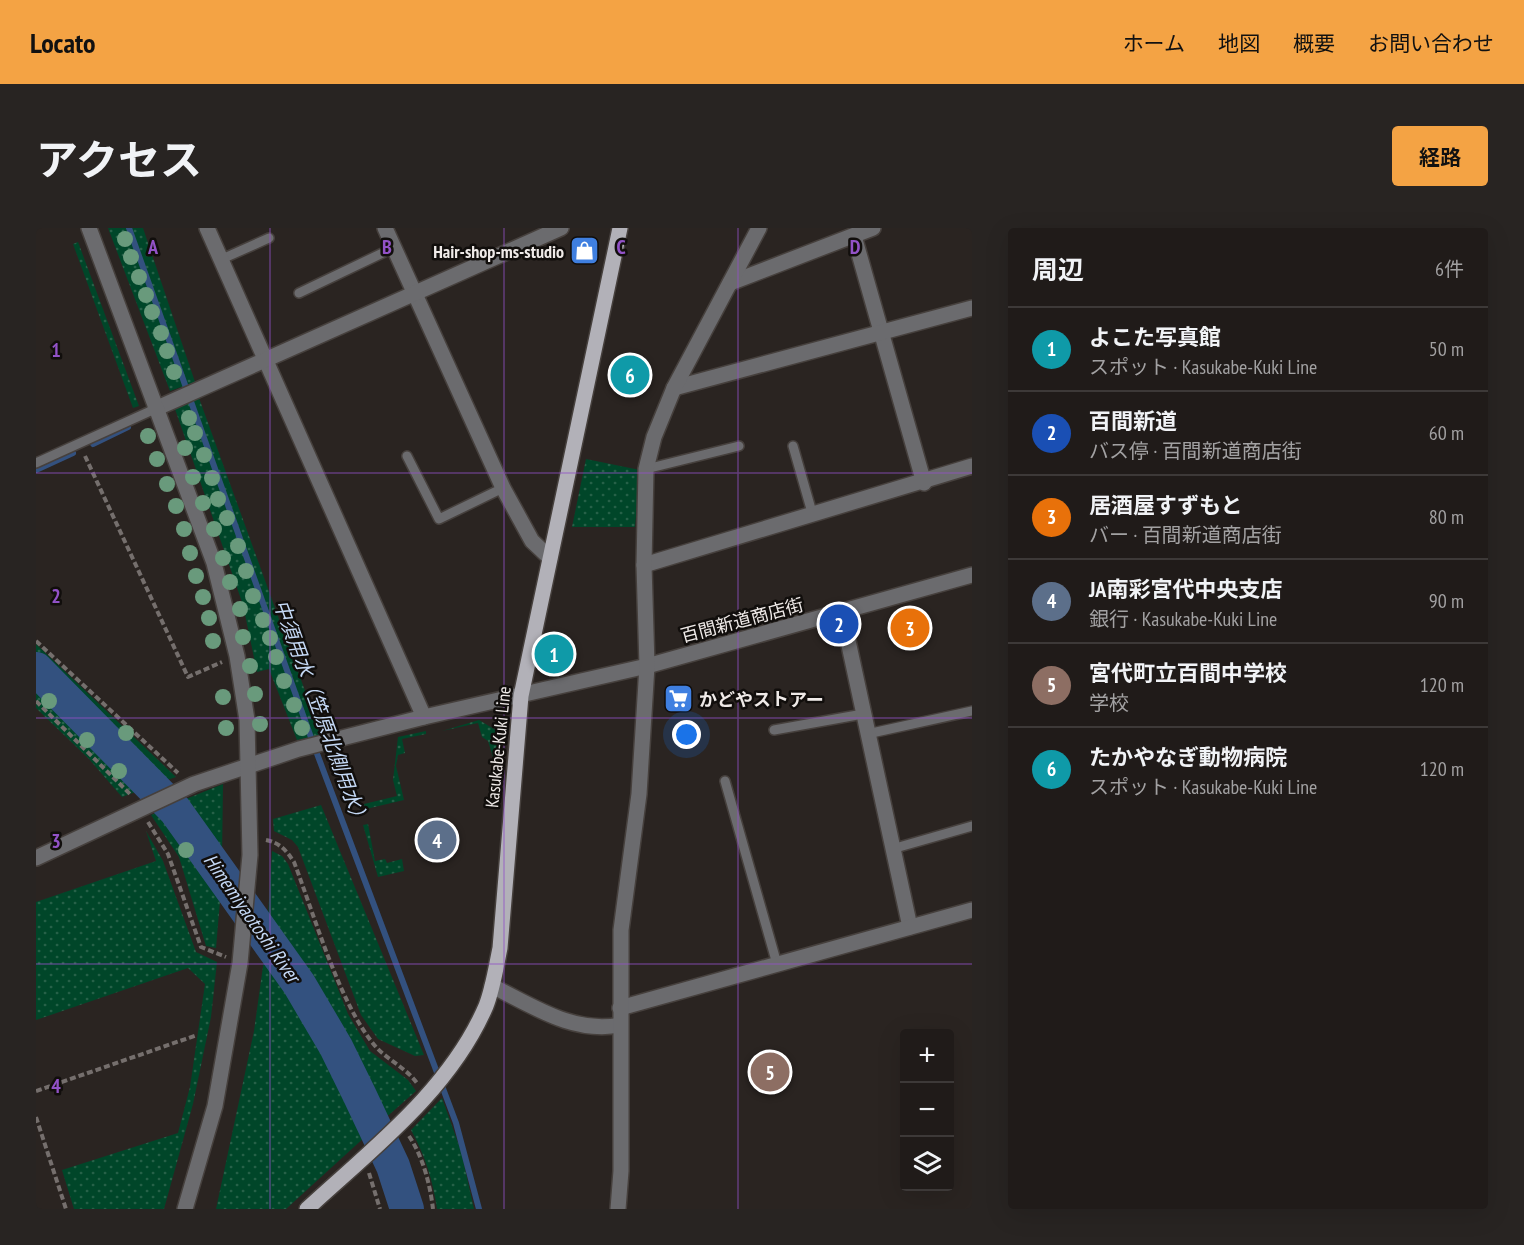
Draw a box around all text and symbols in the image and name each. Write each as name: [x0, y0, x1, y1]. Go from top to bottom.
text: Locato: [30, 24, 96, 61]
text: ホーム: [1123, 30, 1185, 57]
text: 地図: [1218, 30, 1260, 57]
text: 概要: [1293, 30, 1335, 57]
text: お問い合わせ: [1368, 30, 1494, 57]
button: 経路: [1392, 126, 1488, 186]
text: アクセス: [36, 132, 202, 187]
text: A: [147, 234, 159, 260]
text: B: [382, 234, 392, 260]
text: C: [616, 234, 626, 260]
text: D: [850, 234, 861, 260]
shop icon: Hair-shop-ms-studio: [569, 235, 601, 267]
place label: Hair-shop-ms-studio: [433, 240, 564, 263]
text: 周辺: [1032, 253, 1084, 286]
text: 6件: [1435, 256, 1464, 282]
text: よこた写真館: [1089, 323, 1221, 351]
text: 1: [1047, 336, 1056, 362]
text: 50 m: [1429, 336, 1464, 362]
text: 1: [51, 337, 61, 363]
pin: 6: [610, 352, 650, 398]
text: スポット · Kasukabe-Kuki Line: [1089, 354, 1317, 380]
text: 百間新道: [1089, 407, 1177, 435]
text: 2: [1047, 420, 1056, 446]
text: 60 m: [1429, 420, 1464, 446]
text: バス停 · 百間新道商店街: [1089, 438, 1302, 464]
text: 居酒屋すずもと: [1089, 491, 1243, 519]
text: 3: [1047, 504, 1056, 530]
text: 80 m: [1429, 504, 1464, 530]
text: バー · 百間新道商店街: [1089, 522, 1282, 548]
text: JA南彩宮代中央支店: [1089, 575, 1282, 603]
text: 2: [51, 583, 61, 609]
text: 4: [1047, 588, 1056, 614]
text: 90 m: [1429, 588, 1464, 614]
street label: 百間新道商店街: [678, 593, 806, 647]
water label: 中須用水（笠原北側用水）: [268, 596, 374, 830]
pin: 2: [820, 602, 858, 646]
pin: 3: [890, 606, 930, 650]
text: 銀行 · Kasukabe-Kuki Line: [1089, 606, 1277, 632]
pin: 1: [534, 632, 574, 676]
text: 宮代町立百間中学校: [1089, 659, 1287, 687]
text: 5: [1047, 672, 1056, 698]
text: 120 m: [1420, 672, 1464, 698]
supermarket icon: かどやストアー: [662, 683, 694, 715]
street label: Kasukabe-Kuki Line: [480, 685, 516, 809]
place label: かどやストアー: [699, 688, 824, 711]
text: 学校: [1089, 690, 1129, 716]
your location: [672, 720, 701, 749]
text: たかやなぎ動物病院: [1089, 743, 1287, 771]
text: 6: [1047, 756, 1056, 782]
text: 120 m: [1420, 756, 1464, 782]
text: スポット · Kasukabe-Kuki Line: [1089, 774, 1317, 800]
pin: 4: [418, 818, 456, 862]
text: 3: [51, 828, 61, 854]
water label: Himemiyaotoshi River: [198, 849, 308, 990]
map controls: [900, 1029, 954, 1191]
button: +: [900, 1029, 954, 1083]
pin: 5: [750, 1050, 790, 1094]
text: 4: [51, 1073, 61, 1099]
button: −: [900, 1083, 954, 1137]
button: layers: [900, 1137, 954, 1191]

